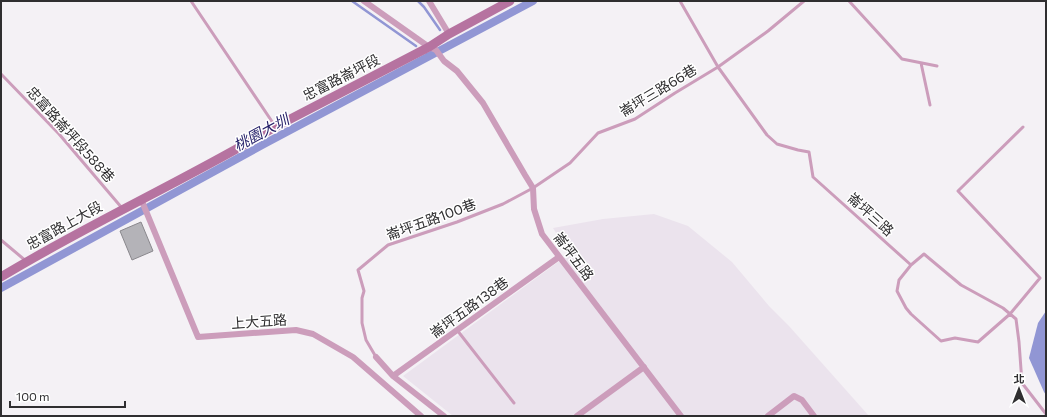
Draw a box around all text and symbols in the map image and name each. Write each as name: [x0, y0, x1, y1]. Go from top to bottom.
street label: 忠富路崙坪段: [300, 50, 382, 104]
street label: 崙坪三路66巷: [616, 60, 700, 120]
street label: 忠富路崙坪段588巷: [24, 83, 118, 185]
water label: 桃園大圳: [230, 109, 293, 154]
street label: 崙坪三路: [845, 189, 897, 239]
street label: 崙坪五路100巷: [384, 195, 478, 243]
street label: 忠富路上大段: [23, 197, 105, 253]
street label: 崙坪五路: [550, 229, 598, 283]
street label: 崙坪五路138巷: [427, 273, 511, 341]
street label: 上大五路: [230, 311, 288, 331]
north arrow: [999, 369, 1039, 409]
text: 北: [1014, 372, 1025, 385]
scale bar: [10, 383, 125, 409]
text: 100 m: [16, 389, 50, 403]

